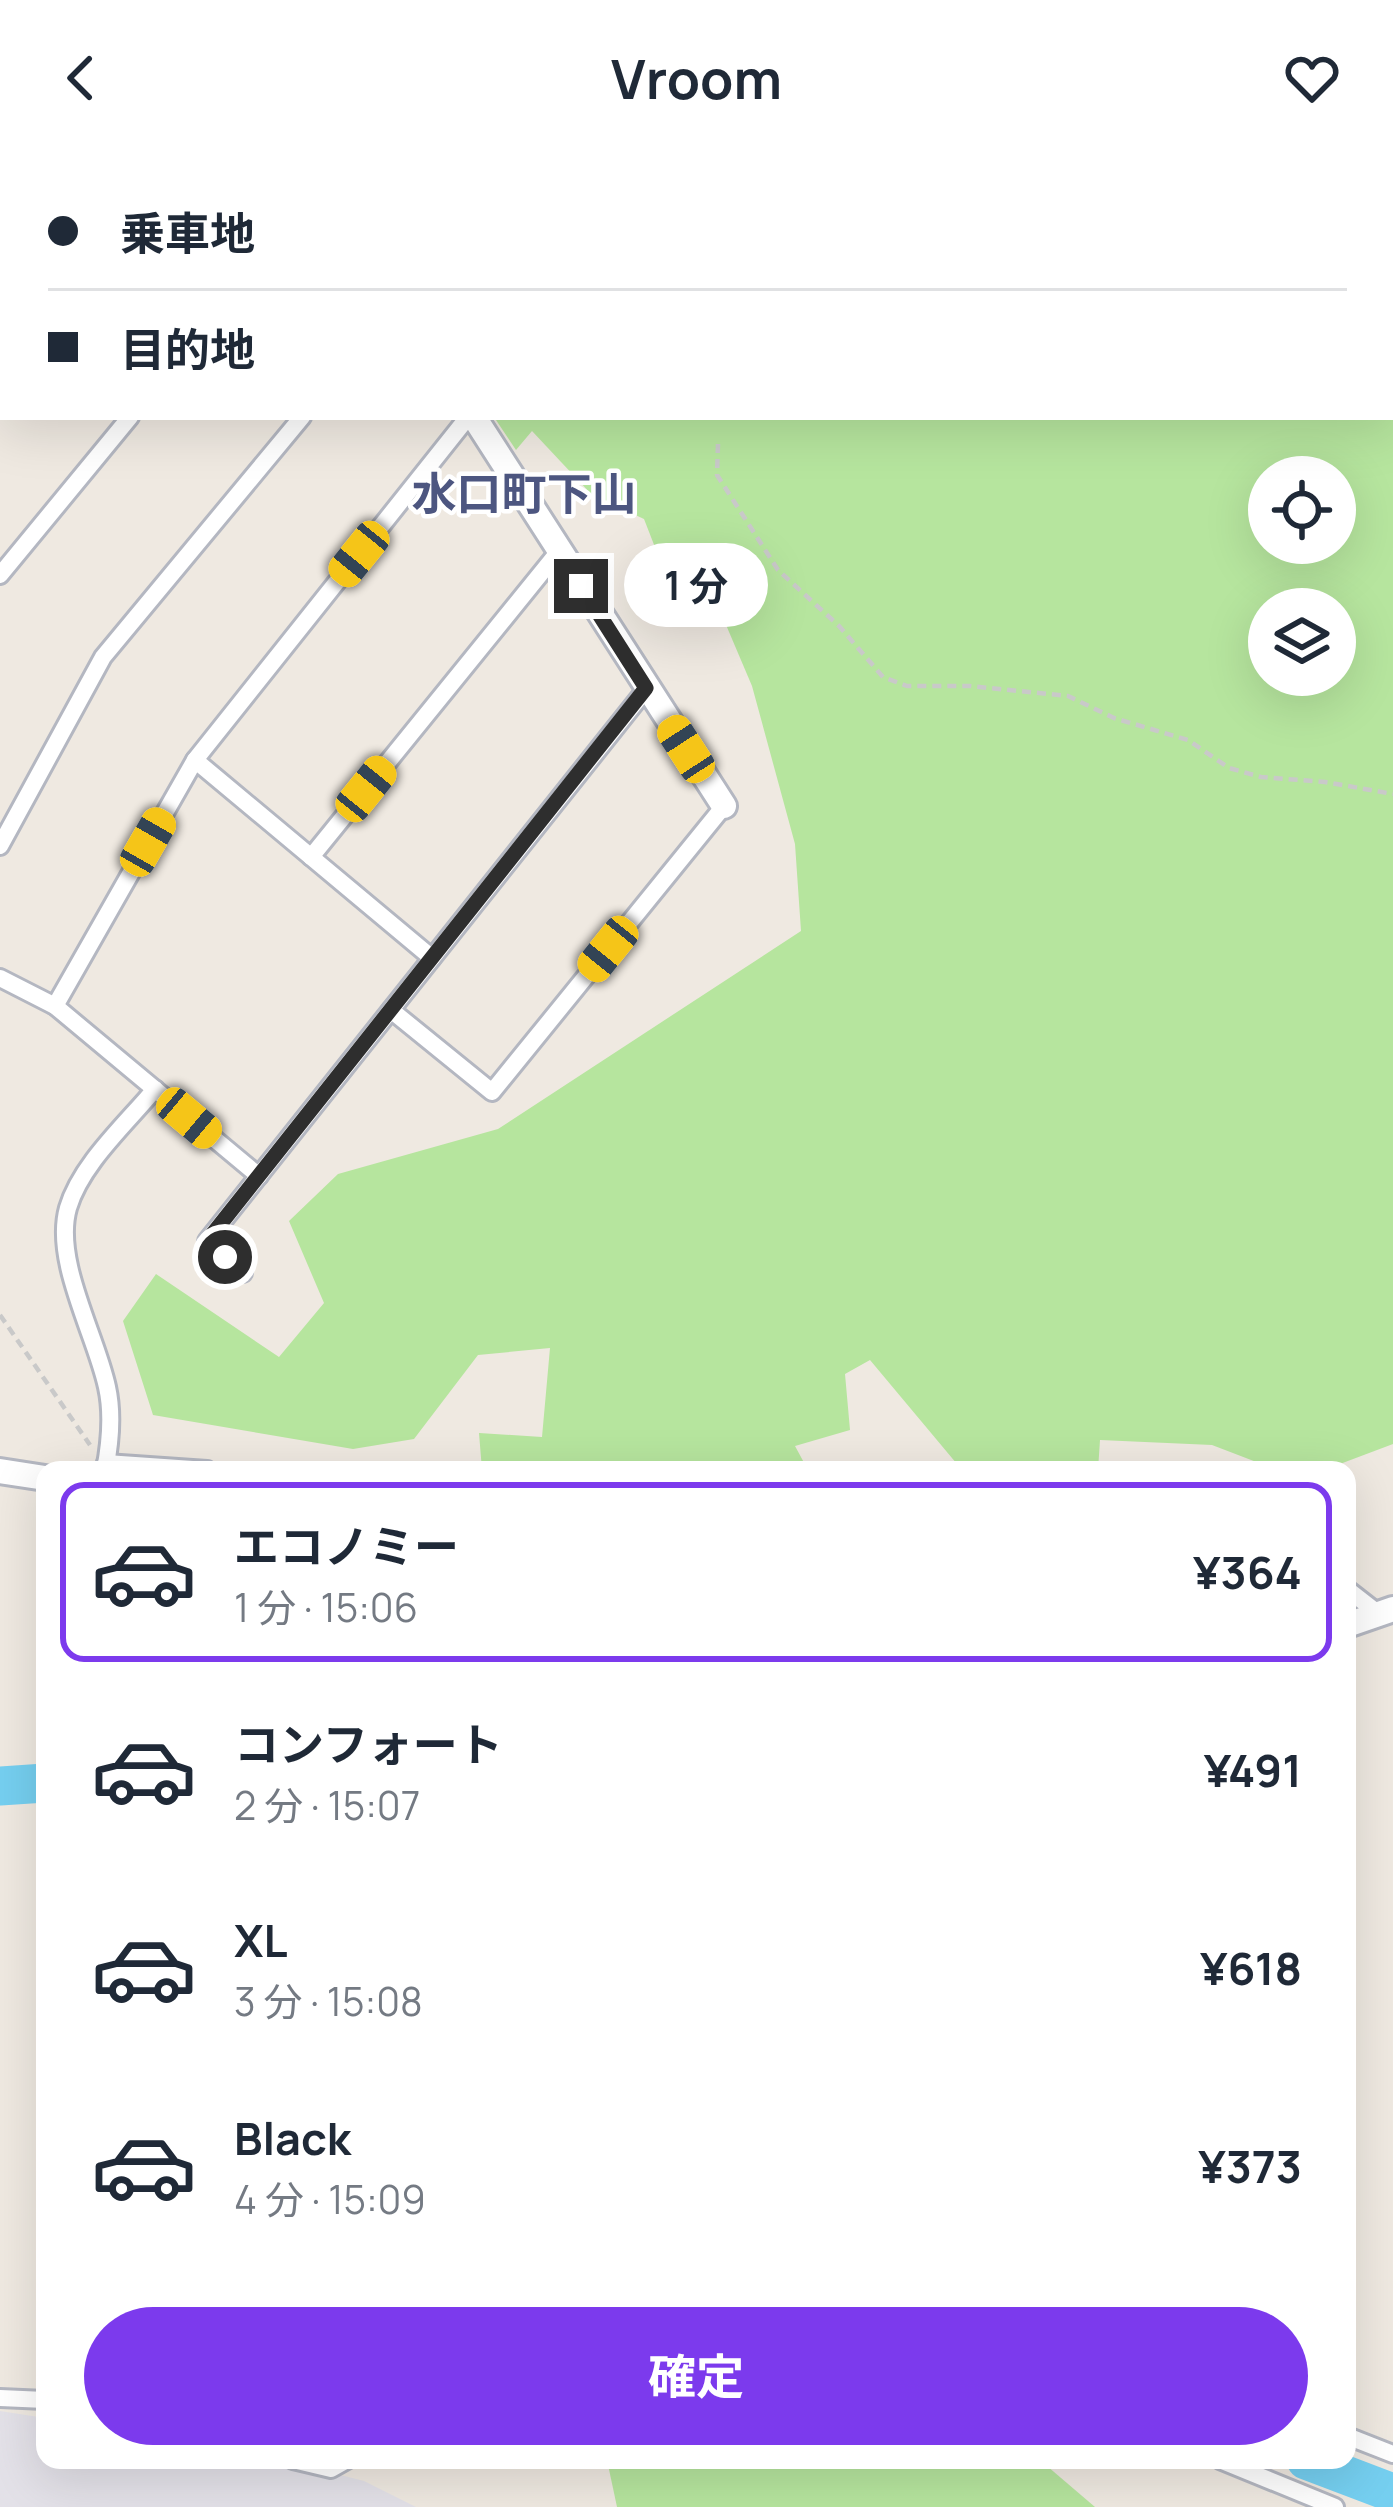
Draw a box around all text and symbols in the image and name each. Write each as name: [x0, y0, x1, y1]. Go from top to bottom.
text: Vroom: [611, 41, 782, 115]
icon: back: [48, 45, 114, 111]
icon: heart: [1279, 45, 1345, 111]
text: 乗車地: [120, 202, 255, 264]
text: 目的地: [120, 318, 255, 380]
map controls: [1248, 456, 1356, 696]
button: locate: [1248, 456, 1356, 564]
district label: 水口町下山: [411, 462, 637, 524]
car: [322, 515, 396, 593]
callout: 1 分: [623, 544, 767, 628]
text: 1 分: [664, 558, 728, 612]
route end: [554, 559, 608, 613]
button: layers: [1248, 588, 1356, 696]
car: [651, 709, 721, 789]
car: [329, 750, 403, 828]
car: [114, 802, 182, 882]
car: [571, 910, 645, 988]
car: [150, 1081, 228, 1155]
route start: [198, 1230, 252, 1284]
text: エコノミー: [234, 1515, 459, 1577]
icon: car: [90, 1518, 198, 1626]
text: ¥364: [1193, 1541, 1302, 1603]
text: 1 分 · 15:06: [234, 1580, 418, 1634]
text: コンフォート: [234, 1713, 503, 1775]
icon: car: [90, 1716, 198, 1824]
text: ¥491: [1204, 1739, 1302, 1801]
text: 2 分 · 15:07: [234, 1778, 420, 1832]
text: XL: [234, 1909, 288, 1971]
icon: car: [90, 1914, 198, 2022]
text: ¥618: [1200, 1937, 1302, 1999]
text: 3 分 · 15:08: [234, 1974, 423, 2028]
text: Black: [234, 2107, 351, 2169]
icon: car: [90, 2112, 198, 2220]
text: ¥373: [1198, 2135, 1302, 2197]
text: 4 分 · 15:09: [234, 2172, 426, 2226]
button: 確定: [84, 2307, 1308, 2445]

